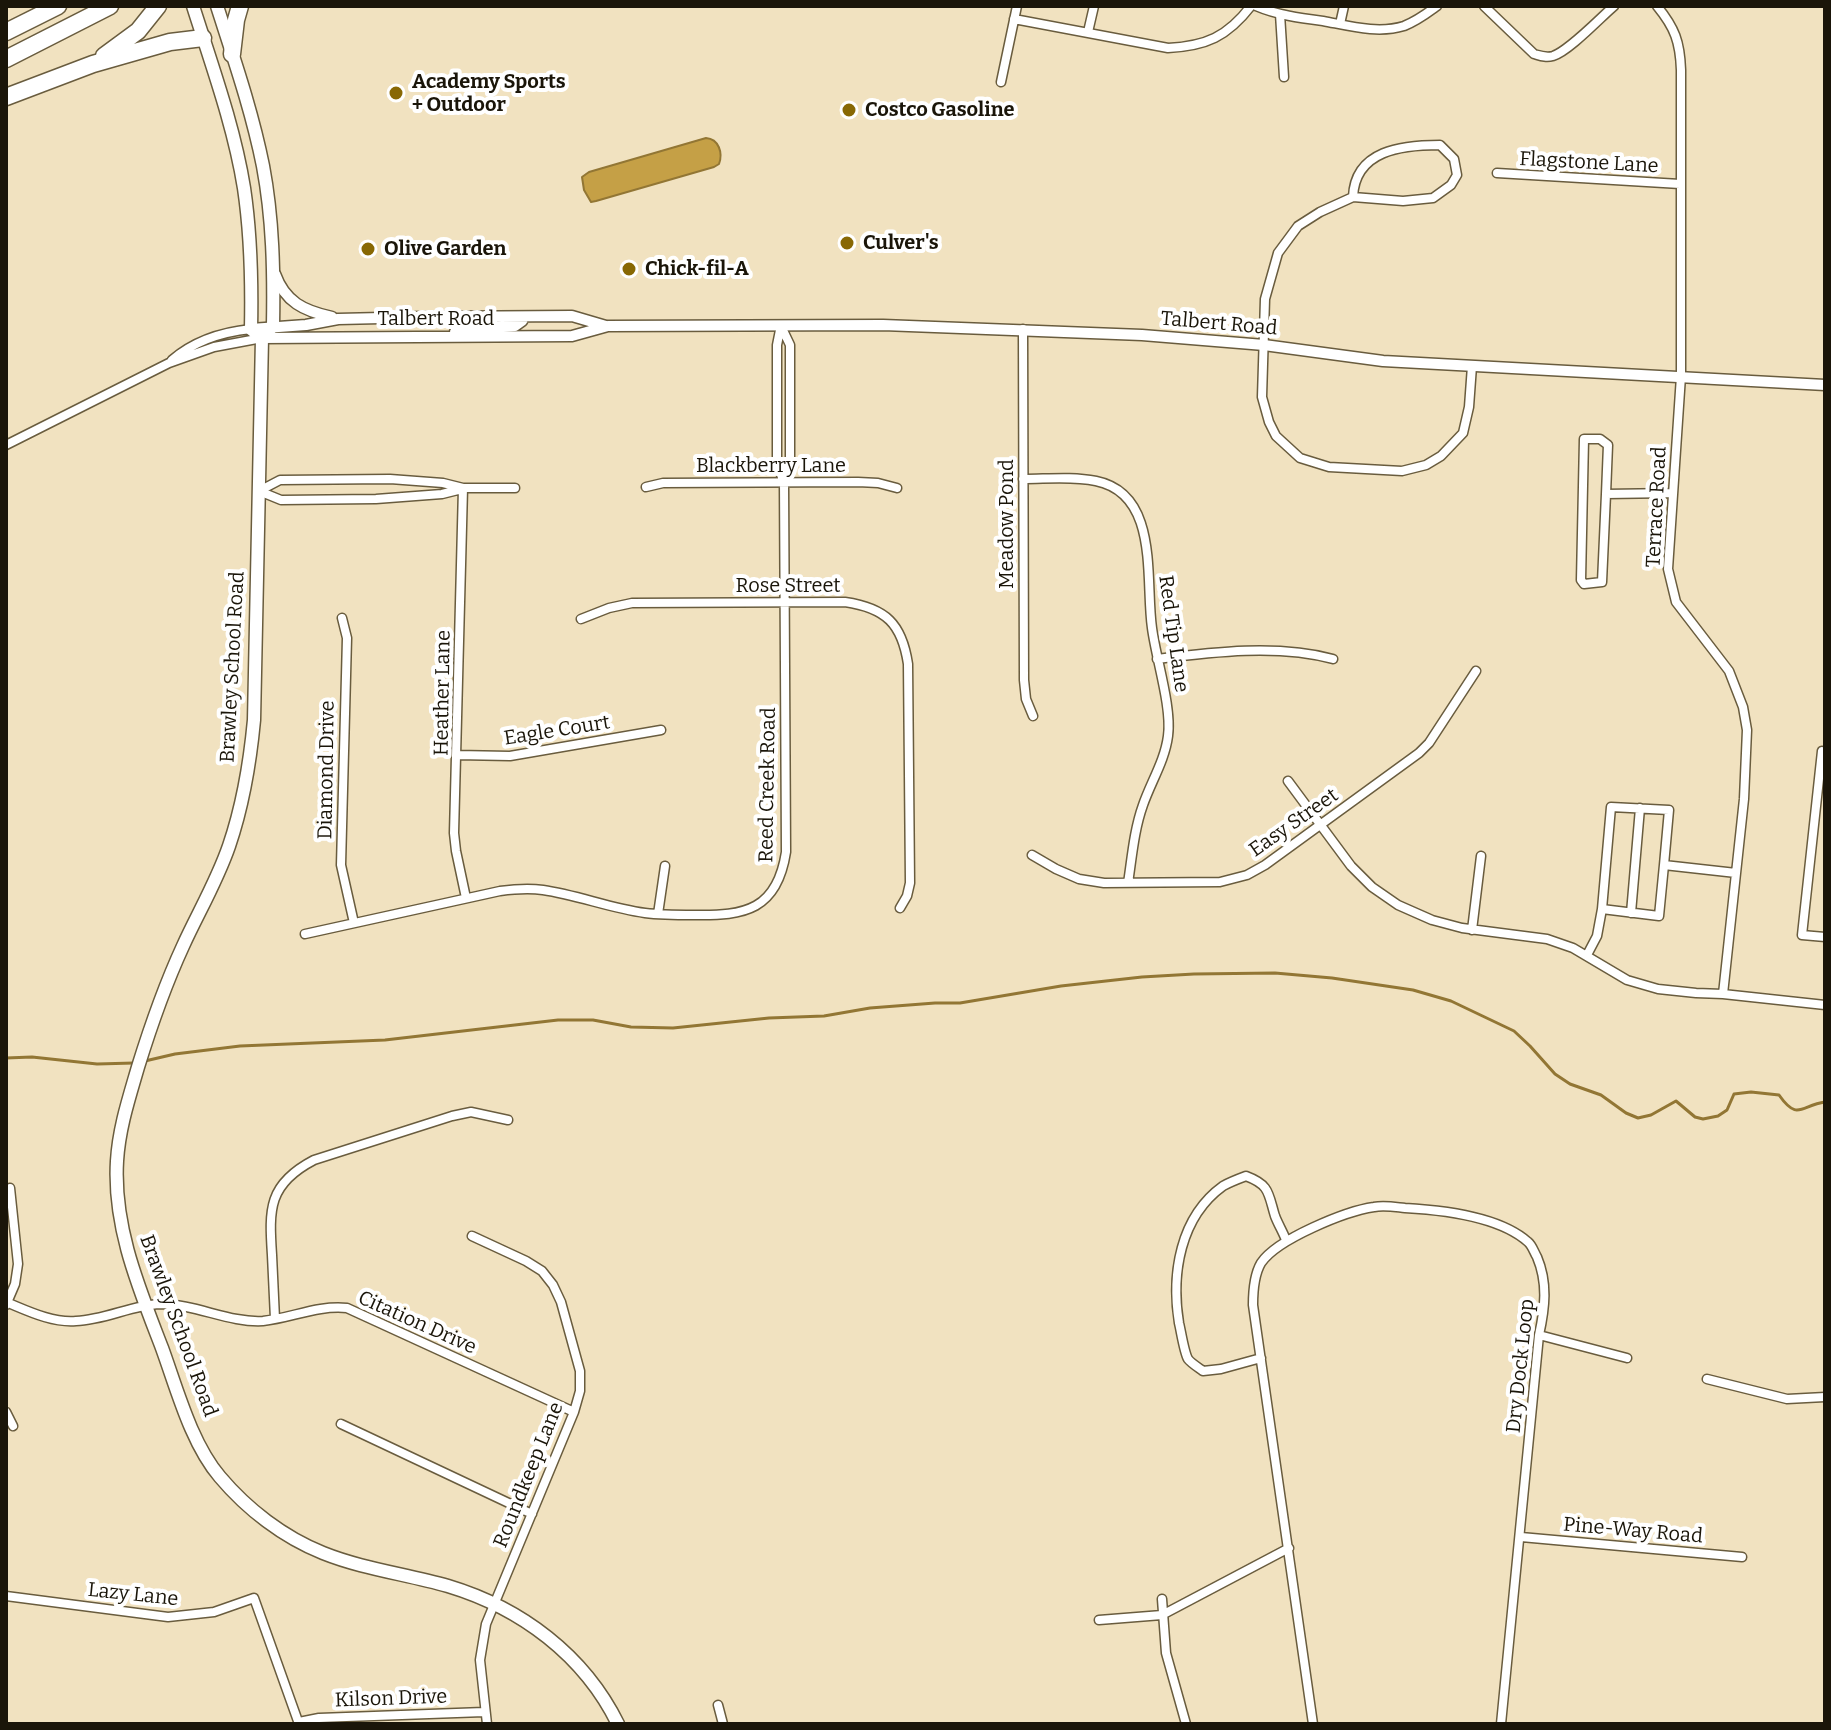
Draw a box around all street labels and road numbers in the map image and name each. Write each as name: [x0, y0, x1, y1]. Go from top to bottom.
street label: Flagstone Lane: [1519, 147, 1659, 179]
street label: Talbert Road: [378, 307, 494, 331]
street label: Talbert Road: [1160, 307, 1278, 341]
street label: Terrace Road: [1642, 446, 1672, 568]
street label: Blackberry Lane: [696, 454, 846, 478]
street label: Meadow Pond: [995, 459, 1019, 589]
street label: Brawley School Road: [216, 571, 250, 763]
street label: Rose Street: [735, 574, 841, 598]
street label: Red Tip Lane: [1153, 574, 1193, 694]
street label: Heather Lane: [430, 630, 456, 756]
street label: Diamond Drive: [314, 700, 340, 840]
street label: Reed Creek Road: [755, 707, 781, 863]
street label: Eagle Court: [502, 711, 612, 751]
street label: Easy Street: [1245, 784, 1343, 862]
street label: Brawley School Road: [134, 1232, 222, 1420]
street label: Citation Drive: [354, 1286, 480, 1360]
street label: Dry Dock Loop: [1502, 1298, 1540, 1434]
street label: Roundkeep Lane: [489, 1399, 569, 1551]
street label: Pine-Way Road: [1562, 1513, 1704, 1549]
street label: Lazy Lane: [87, 1578, 179, 1612]
street label: Kilson Drive: [334, 1685, 448, 1713]

